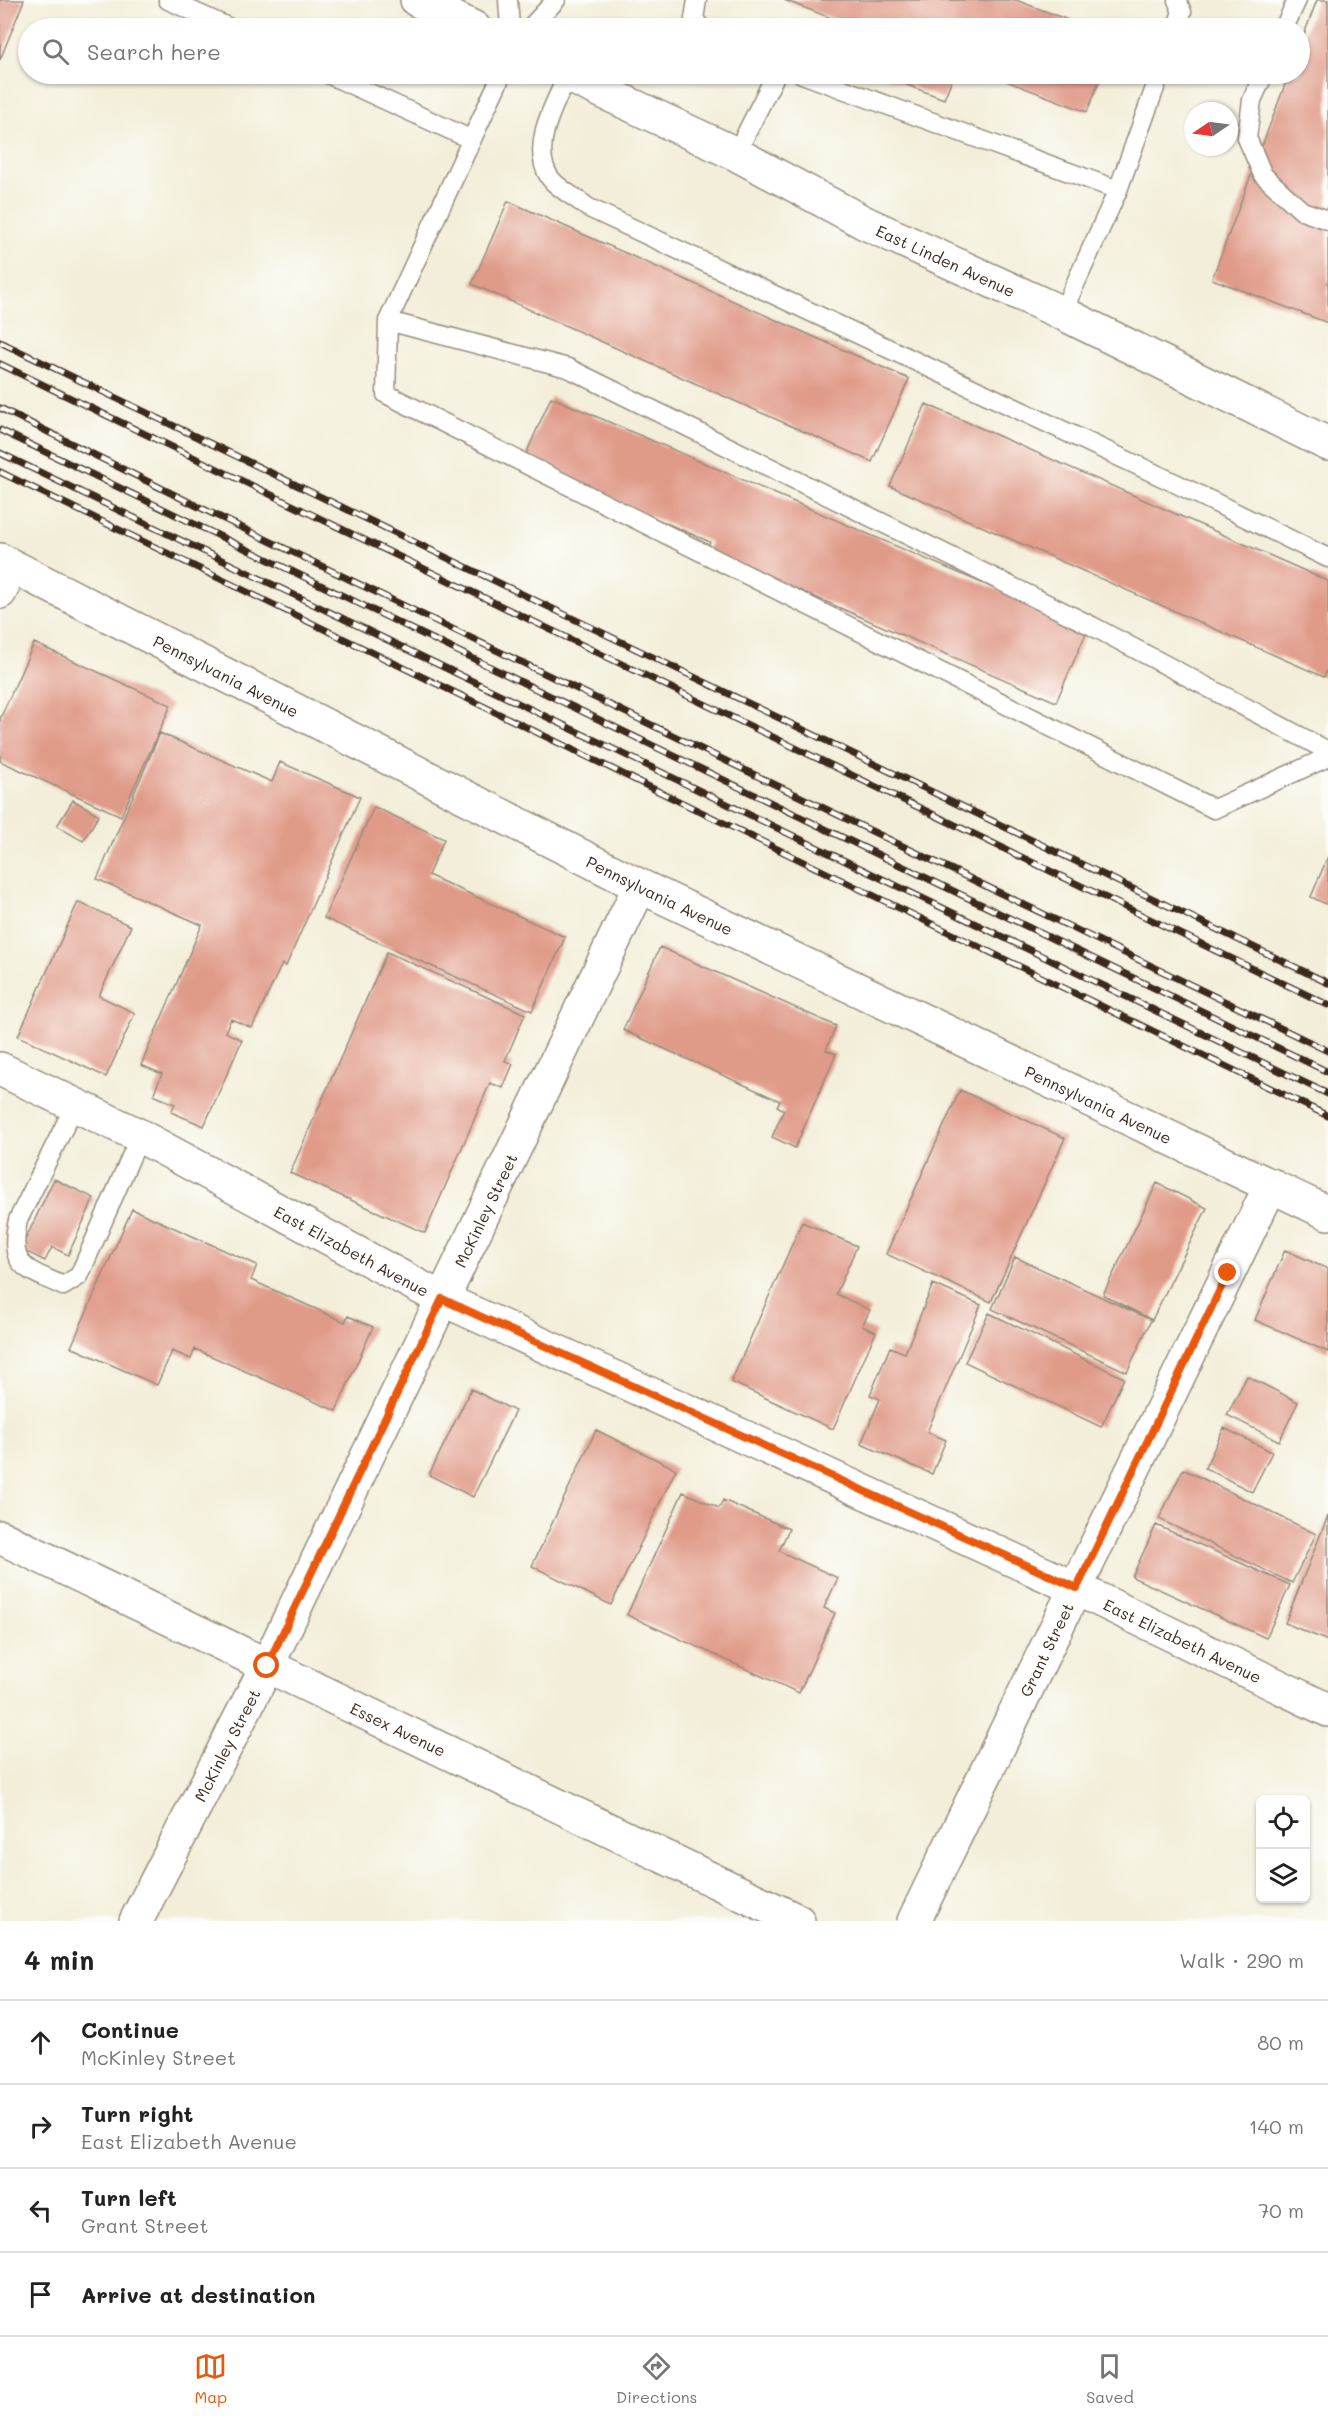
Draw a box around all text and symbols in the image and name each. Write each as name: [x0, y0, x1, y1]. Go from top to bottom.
search box: [18, 18, 1310, 84]
icon: search: [39, 35, 72, 68]
text: Search here: [87, 37, 221, 66]
north arrow: [1184, 102, 1238, 156]
street label: East Linden Avenue: [873, 219, 1019, 301]
street label: Pennsylvania Avenue: [150, 630, 303, 721]
street label: Pennsylvania Avenue: [583, 850, 737, 939]
street label: Pennsylvania Avenue: [1022, 1060, 1176, 1148]
street label: McKinley Street: [449, 1150, 521, 1271]
street label: East Elizabeth Avenue: [271, 1200, 433, 1301]
route end: [1214, 1259, 1240, 1285]
street label: East Elizabeth Avenue: [1100, 1593, 1265, 1687]
street label: Grant Street: [1014, 1599, 1077, 1700]
route start: [253, 1652, 279, 1678]
street label: McKinley Street: [189, 1685, 264, 1805]
street label: Essex Avenue: [347, 1697, 449, 1761]
map controls: [1256, 1795, 1310, 1903]
button: locate: [1256, 1795, 1310, 1849]
button: layers: [1256, 1849, 1310, 1903]
text: 4 min: [24, 1943, 94, 1977]
text: Walk · 290 m: [1179, 1947, 1304, 1973]
text: Continue: [81, 2015, 179, 2044]
icon: ahead: [24, 2026, 57, 2059]
text: 80 m: [1257, 2029, 1304, 2055]
text: McKinley Street: [81, 2044, 236, 2070]
text: Turn right: [81, 2099, 193, 2128]
icon: right: [24, 2110, 57, 2143]
text: 140 m: [1249, 2113, 1304, 2139]
text: East Elizabeth Avenue: [81, 2128, 297, 2154]
text: Turn left: [81, 2183, 177, 2212]
icon: left: [24, 2194, 57, 2227]
text: 70 m: [1258, 2197, 1304, 2223]
text: Grant Street: [81, 2212, 208, 2238]
icon: arrive: [24, 2278, 57, 2311]
text: Arrive at destination: [81, 2280, 316, 2309]
tab: Map: [194, 2350, 227, 2407]
tab: Directions: [616, 2350, 697, 2407]
tab: Saved: [1086, 2350, 1134, 2407]

